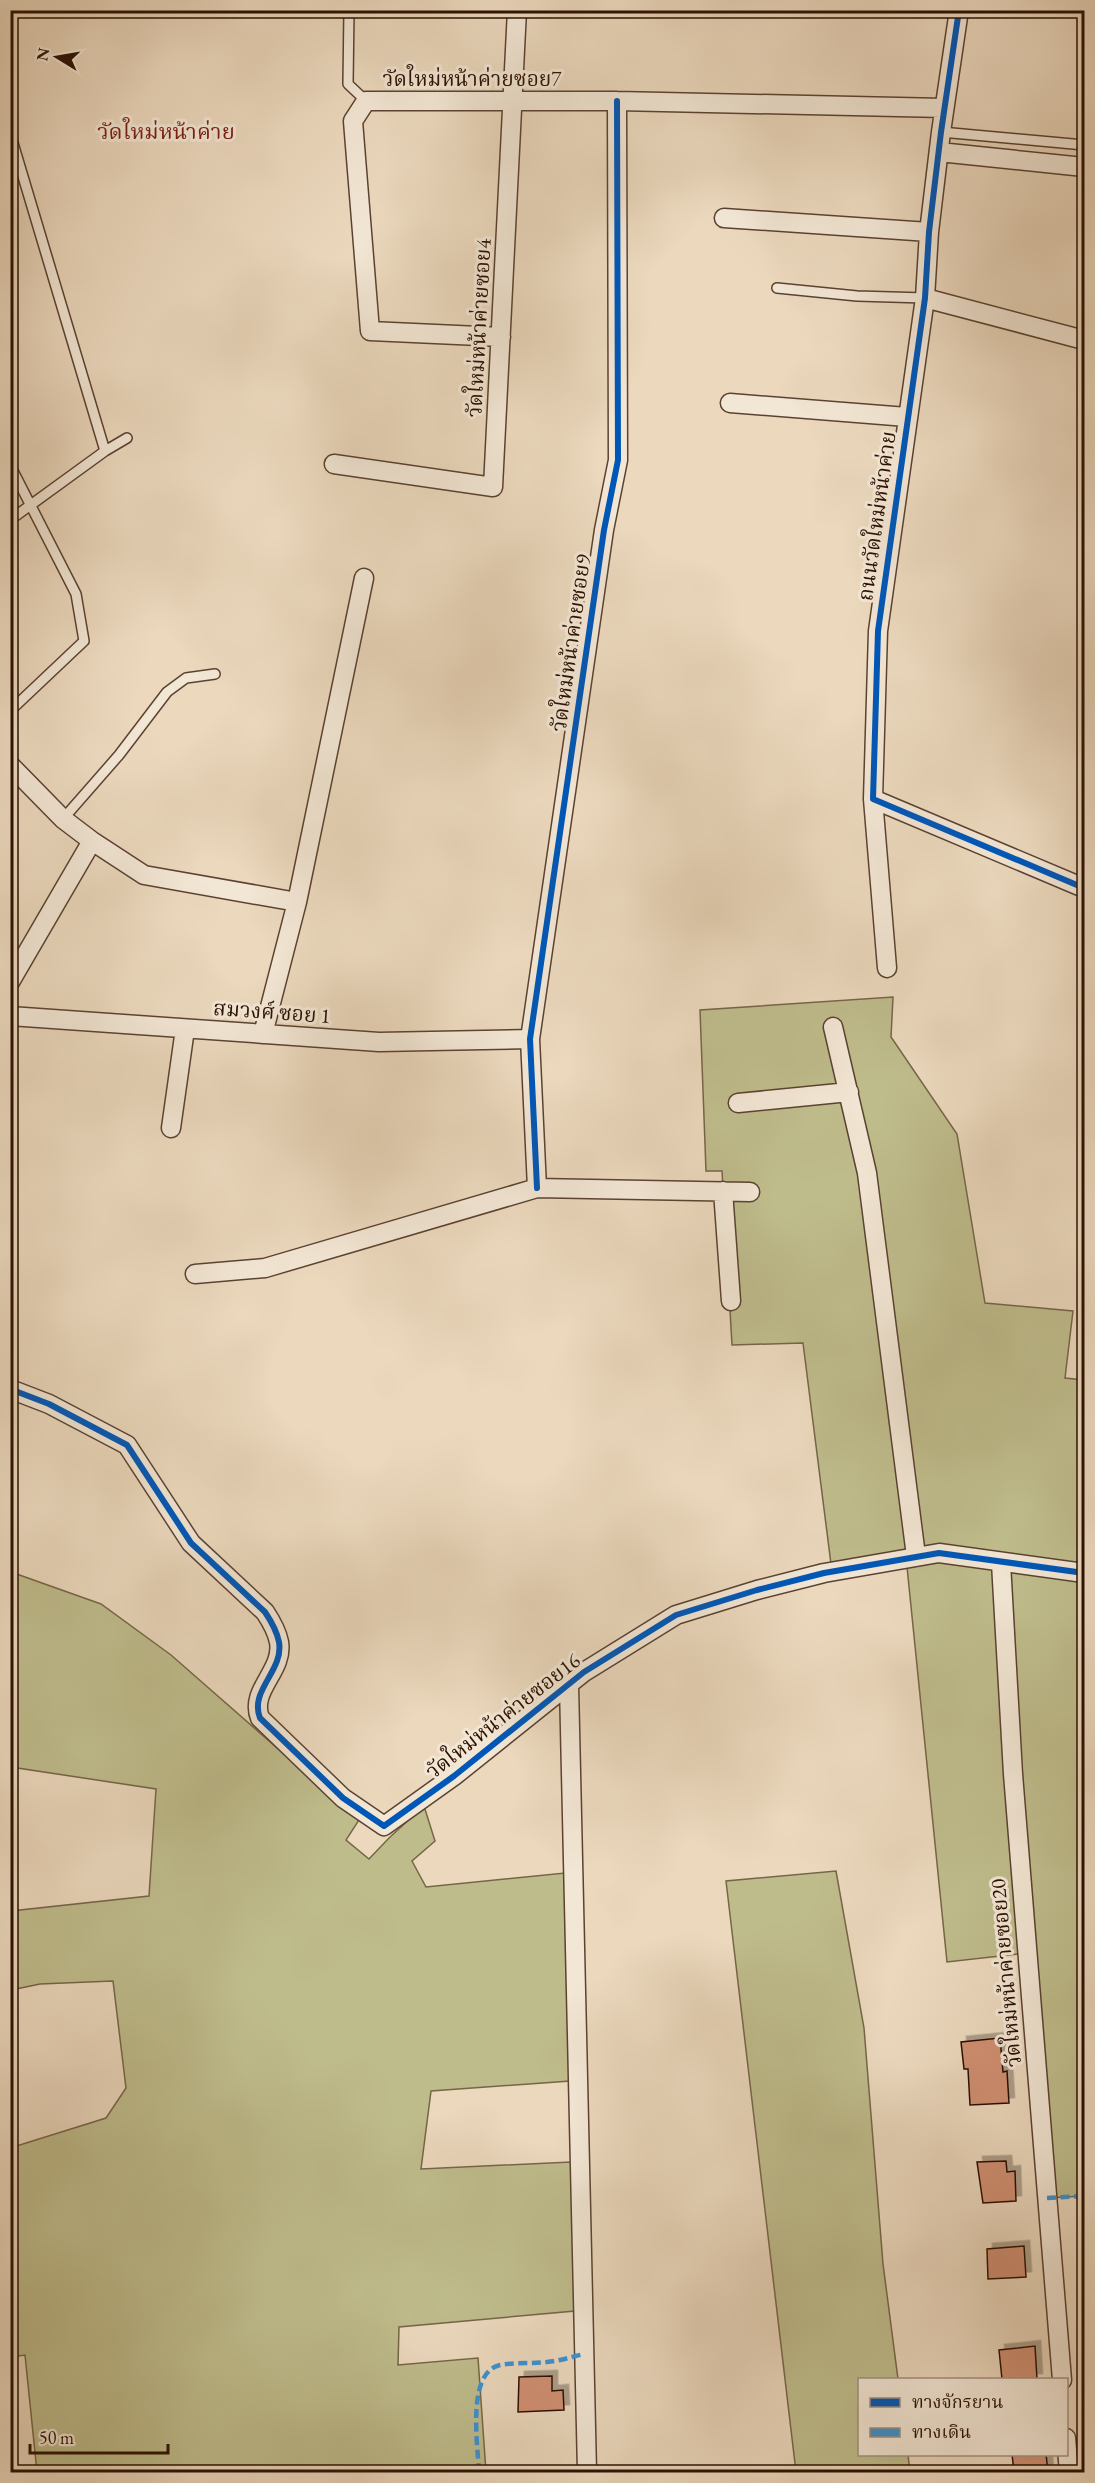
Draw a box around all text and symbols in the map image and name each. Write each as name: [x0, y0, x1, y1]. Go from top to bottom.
north arrow: [27, 27, 87, 87]
text: N: [31, 46, 54, 63]
street label: วัดใหม่หน้าค่ายซอย7: [383, 64, 562, 92]
district label: วัดใหม่หน้าค่าย: [97, 117, 235, 146]
street label: วัดใหม่หน้าค่ายซอย4: [459, 237, 497, 418]
street label: ถนนวัดใหม่หน้าค่าย: [850, 429, 902, 603]
street label: วัดใหม่หน้าค่ายซอย9: [544, 552, 596, 733]
street label: สมวงศ์ ซอย 1: [212, 994, 332, 1029]
street label: วัดใหม่หน้าค่ายซอย16: [419, 1646, 585, 1784]
street label: วัดใหม่หน้าค่ายซอย20: [983, 1878, 1027, 2068]
legend: [858, 2378, 1068, 2456]
text: ทางจักรยาน: [912, 2390, 1003, 2413]
scale bar: [30, 2417, 168, 2455]
text: ทางเดิน: [912, 2420, 971, 2443]
text: 50 m: [39, 2426, 74, 2449]

